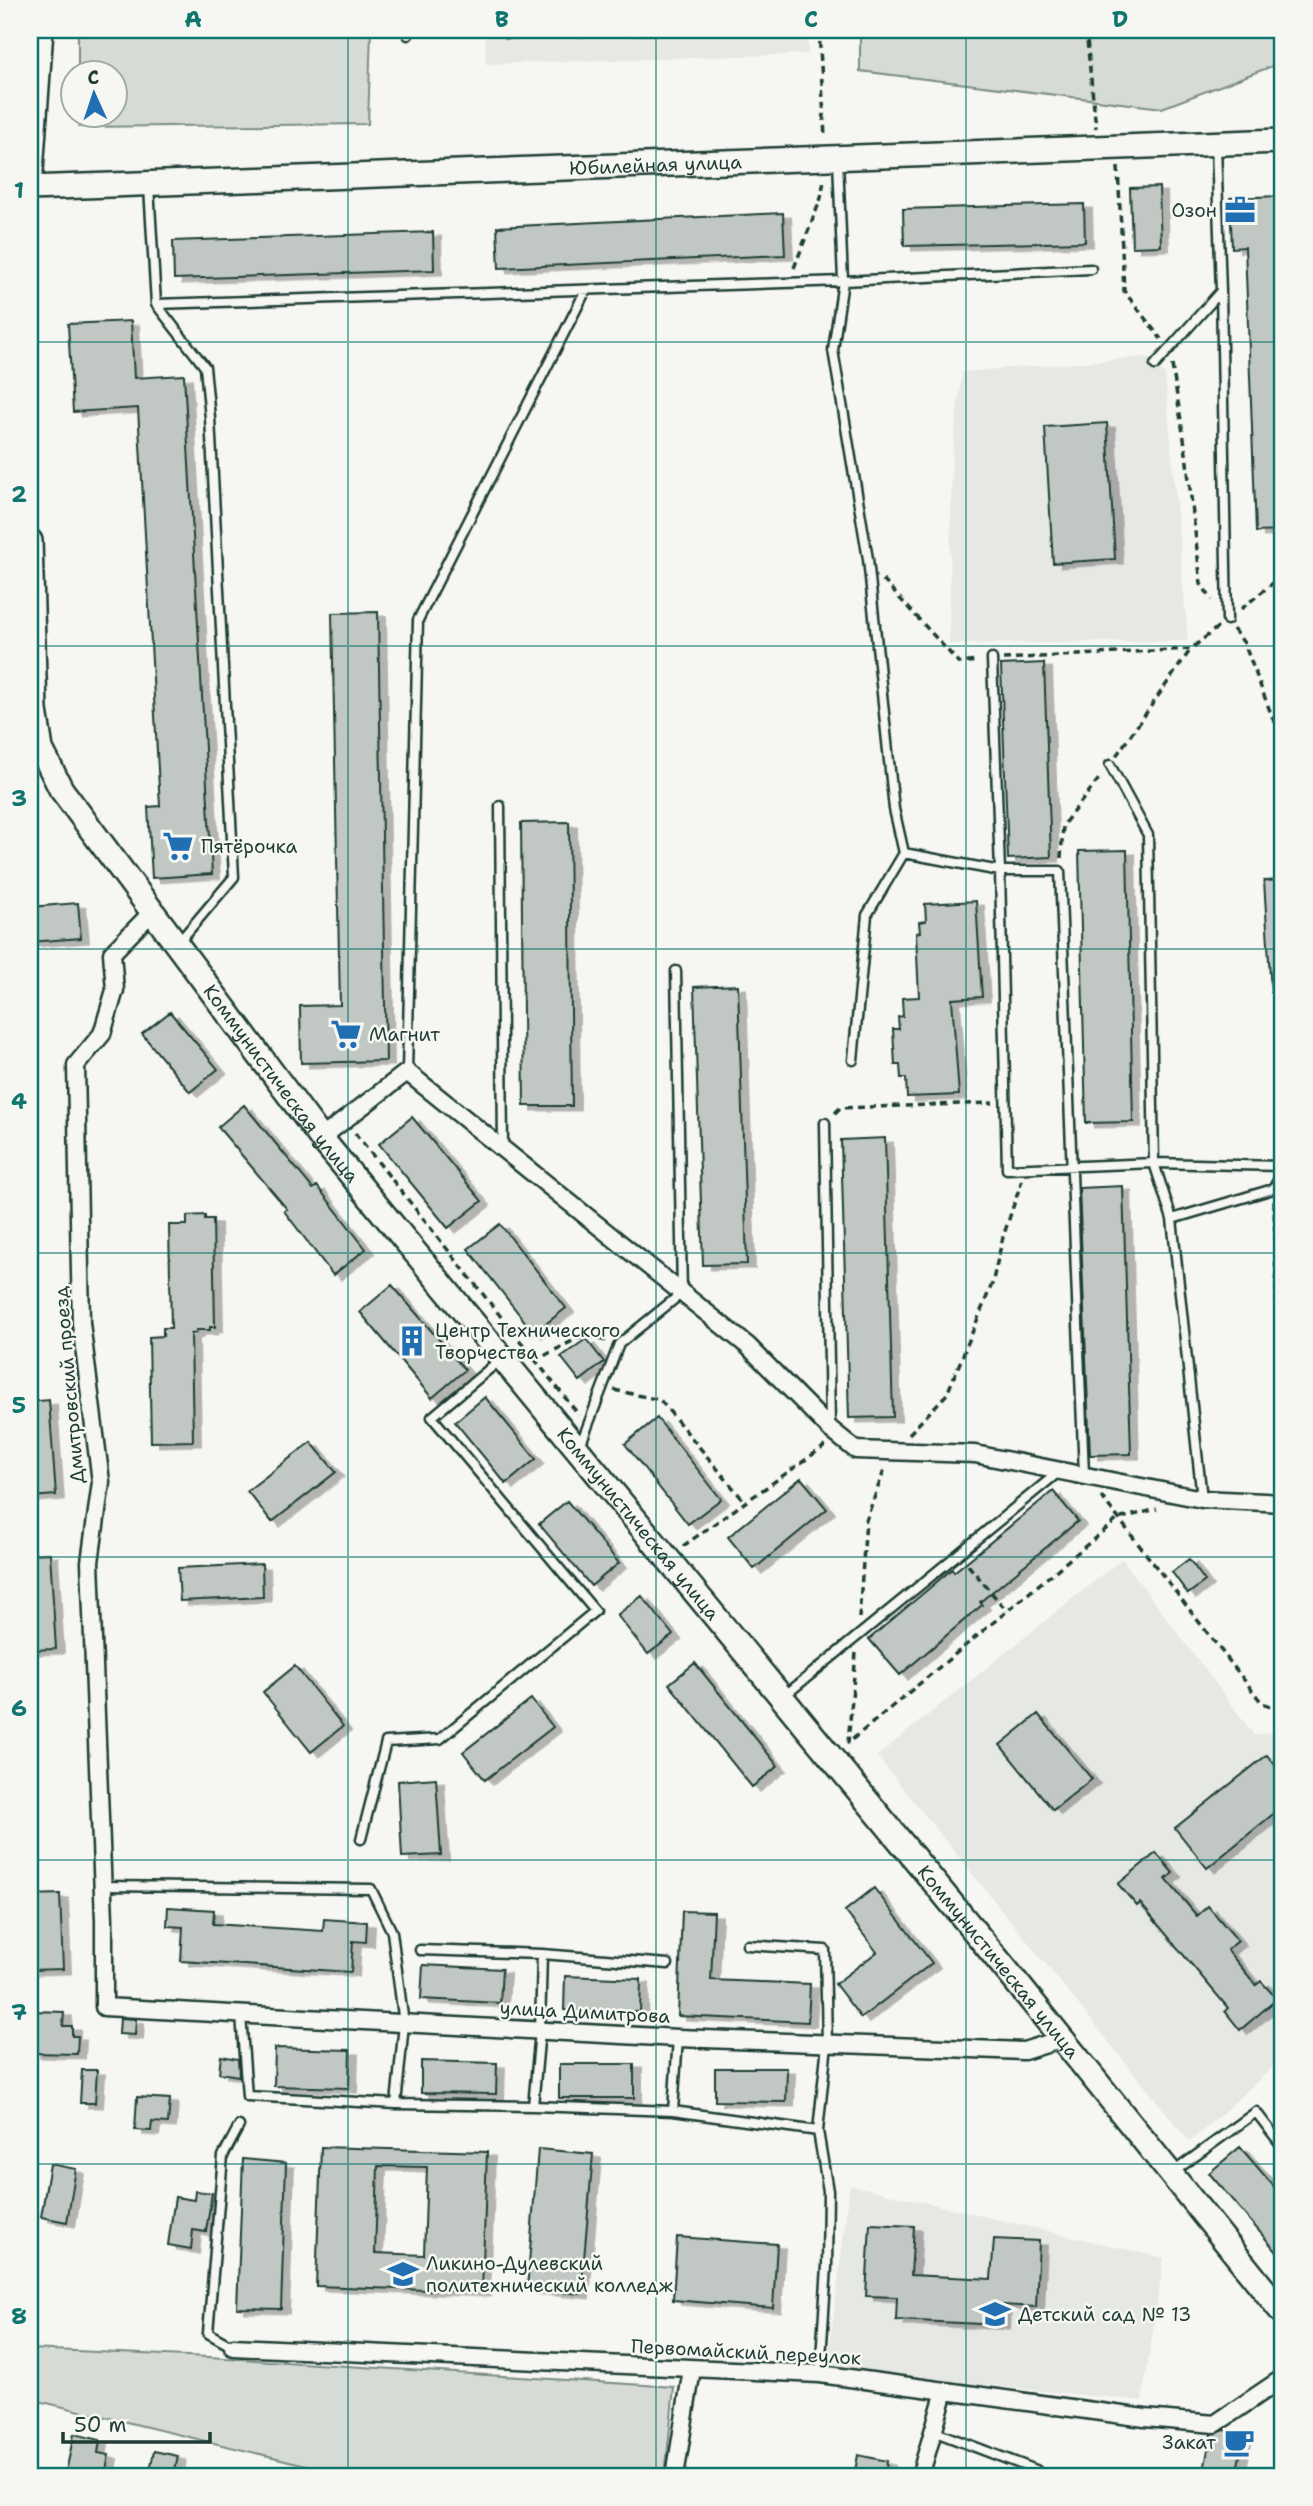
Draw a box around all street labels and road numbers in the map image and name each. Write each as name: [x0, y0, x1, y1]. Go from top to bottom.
street label: Юбилейная улица: [569, 149, 743, 180]
street label: Коммунистическая улица: [198, 979, 365, 1188]
street label: Дмитровский проезд: [48, 1285, 90, 1485]
street label: Коммунистическая улица: [552, 1422, 726, 1625]
street label: Коммунистическая улица: [912, 1860, 1085, 2064]
street label: улица Димитрова: [499, 1995, 671, 2029]
street label: Первомайский переулок: [630, 2333, 862, 2371]

